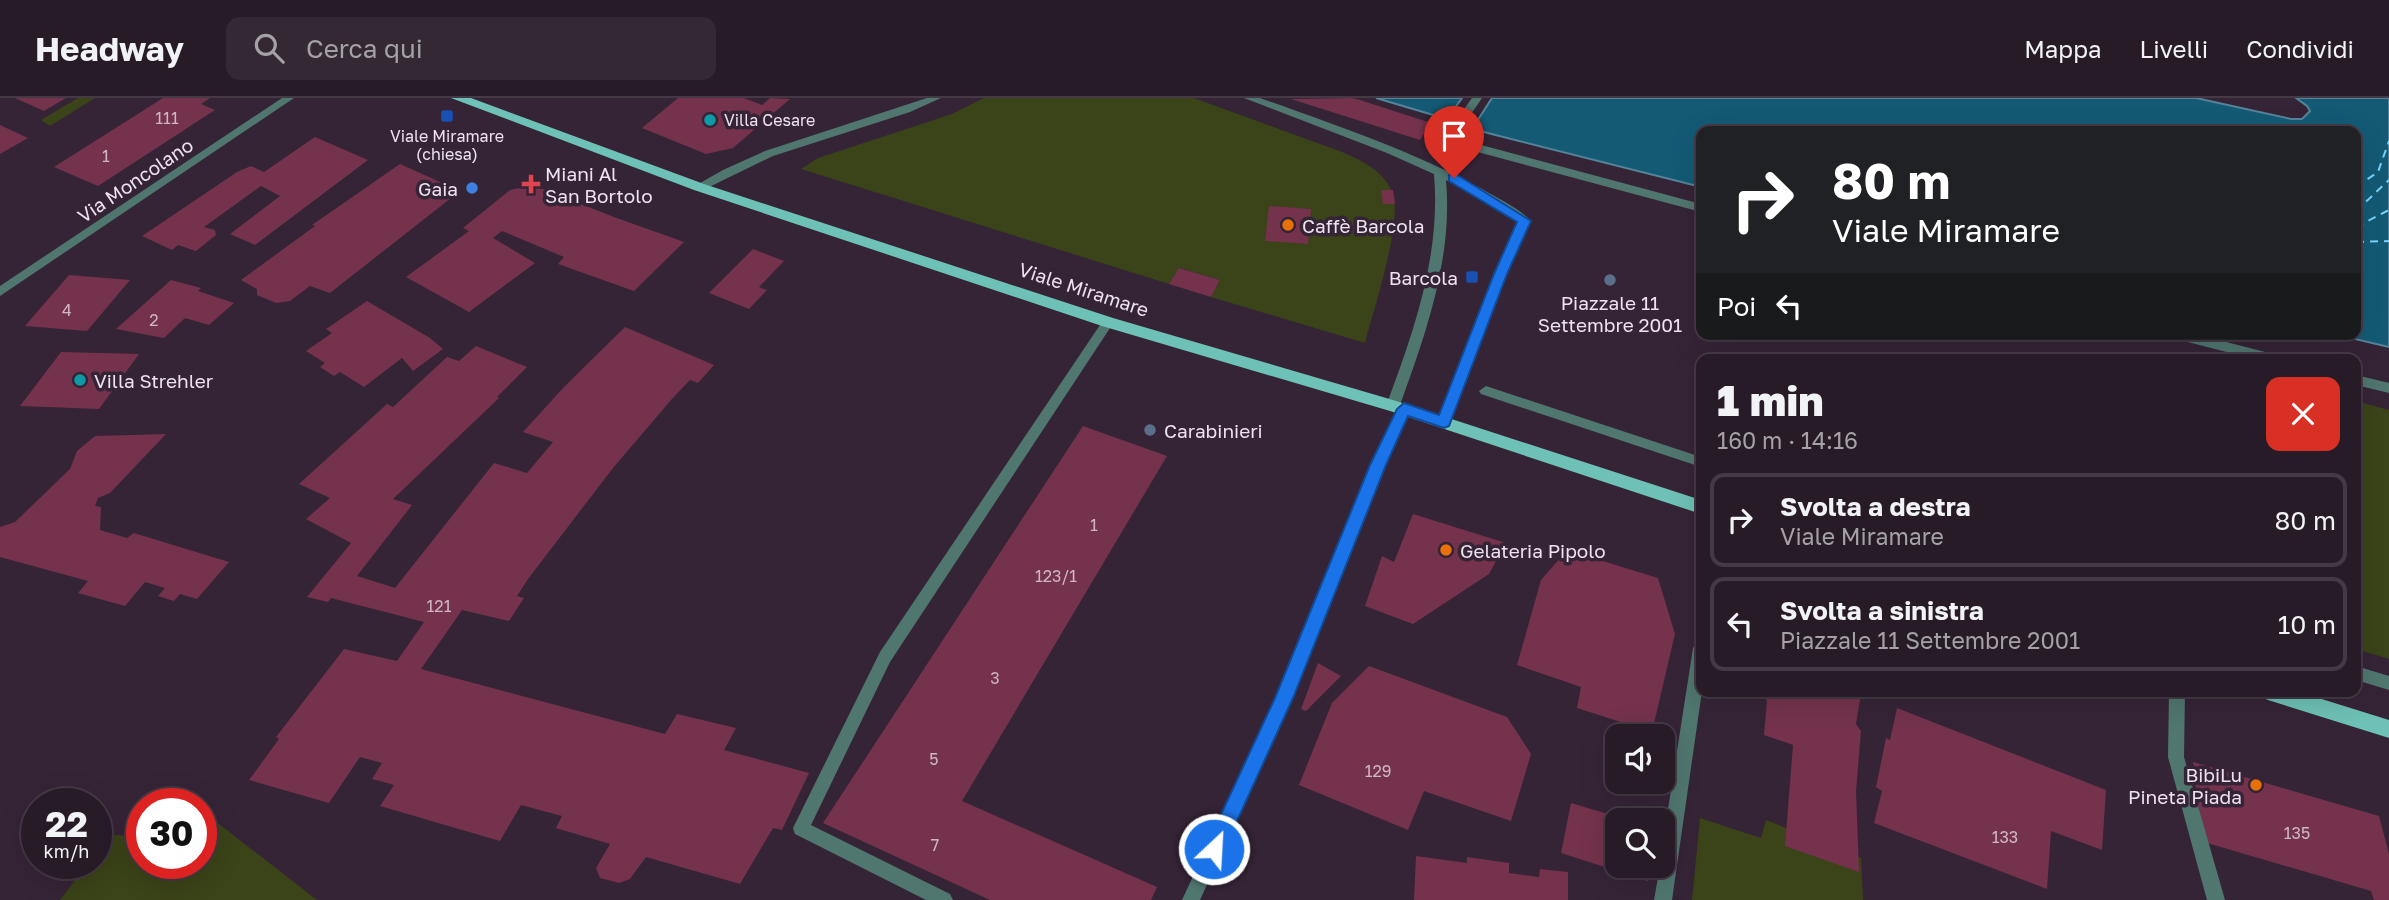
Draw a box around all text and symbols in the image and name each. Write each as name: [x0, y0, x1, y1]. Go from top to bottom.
search box: [226, 17, 716, 80]
text: Headway: [35, 29, 184, 68]
icon: search: [250, 29, 288, 67]
text: Cerca qui: [306, 33, 423, 64]
text: Mappa: [2024, 34, 2101, 63]
text: Livelli: [2139, 34, 2208, 63]
text: Condividi: [2246, 34, 2354, 63]
pin: [1424, 106, 1484, 178]
house number: 111: [155, 108, 179, 128]
marker: Viale Miramare (chiesa): [439, 108, 455, 124]
place label: Villa Cesare: [724, 110, 815, 130]
marker: Villa Cesare: [702, 112, 718, 128]
icon: arrive: [1435, 117, 1473, 155]
place label: Viale Miramare (chiesa): [390, 126, 504, 164]
street label: Via Moncolano: [73, 133, 197, 227]
house number: 1: [102, 146, 110, 166]
text: 80 m: [1832, 151, 1950, 210]
icon: right: [1717, 154, 1808, 245]
place label: Miani Al San Bortolo: [545, 162, 653, 207]
marker: Miani Al San Bortolo: [523, 176, 539, 192]
place label: Gaia: [418, 177, 458, 200]
marker: Gaia: [464, 180, 480, 196]
text: Viale Miramare: [1832, 211, 2060, 249]
place label: Caffè Barcola: [1302, 214, 1425, 237]
marker: Caffè Barcola: [1280, 217, 1296, 233]
street label: Viale Miramare: [1016, 257, 1152, 321]
place label: Barcola: [1389, 266, 1458, 289]
marker: Barcola: [1464, 269, 1480, 285]
marker: Piazzale 11 Settembre 2001: [1602, 272, 1618, 288]
icon: left: [1770, 287, 1808, 325]
place label: Piazzale 11 Settembre 2001: [1538, 291, 1682, 336]
text: Poi: [1717, 291, 1756, 322]
house number: 4: [62, 300, 72, 320]
house number: 2: [149, 310, 159, 330]
place label: Villa Strehler: [94, 369, 214, 392]
marker: Villa Strehler: [72, 372, 88, 388]
text: 1 min: [1717, 375, 1824, 425]
button: close: [2266, 377, 2340, 451]
place label: Carabinieri: [1164, 419, 1263, 442]
marker: Carabinieri: [1142, 422, 1158, 438]
text: 160 m · 14:16: [1717, 426, 1858, 454]
text: Svolta a destra: [1780, 491, 1971, 522]
icon: right: [1721, 501, 1759, 539]
text: 80 m: [2275, 505, 2336, 536]
house number: 1: [1090, 515, 1098, 535]
text: Viale Miramare: [1780, 522, 1944, 550]
place label: Gelateria Pipolo: [1460, 539, 1606, 562]
marker: Gelateria Pipolo: [1438, 542, 1454, 558]
house number: 123/1: [1035, 566, 1077, 586]
text: Svolta a sinistra: [1780, 595, 1984, 626]
house number: 121: [427, 596, 452, 616]
icon: left: [1721, 605, 1759, 643]
text: 10 m: [2278, 609, 2336, 640]
text: Piazzale 11 Settembre 2001: [1780, 626, 2080, 654]
house number: 3: [990, 668, 1000, 688]
map controls: [1605, 724, 1675, 878]
button: sound: [1605, 724, 1675, 794]
house number: 5: [929, 749, 939, 769]
house number: 129: [1365, 761, 1391, 781]
place label: BibiLu Pineta Piada: [2128, 763, 2242, 808]
marker: BibiLu Pineta Piada: [2248, 777, 2264, 793]
speed limit sign: 30: [126, 788, 217, 879]
text: 22: [45, 803, 88, 845]
button: search: [1605, 808, 1675, 878]
position arrow: [1177, 812, 1251, 886]
house number: 135: [2284, 823, 2310, 843]
house number: 133: [1992, 827, 2018, 847]
house number: 7: [931, 835, 939, 855]
text: km/h: [44, 840, 89, 862]

